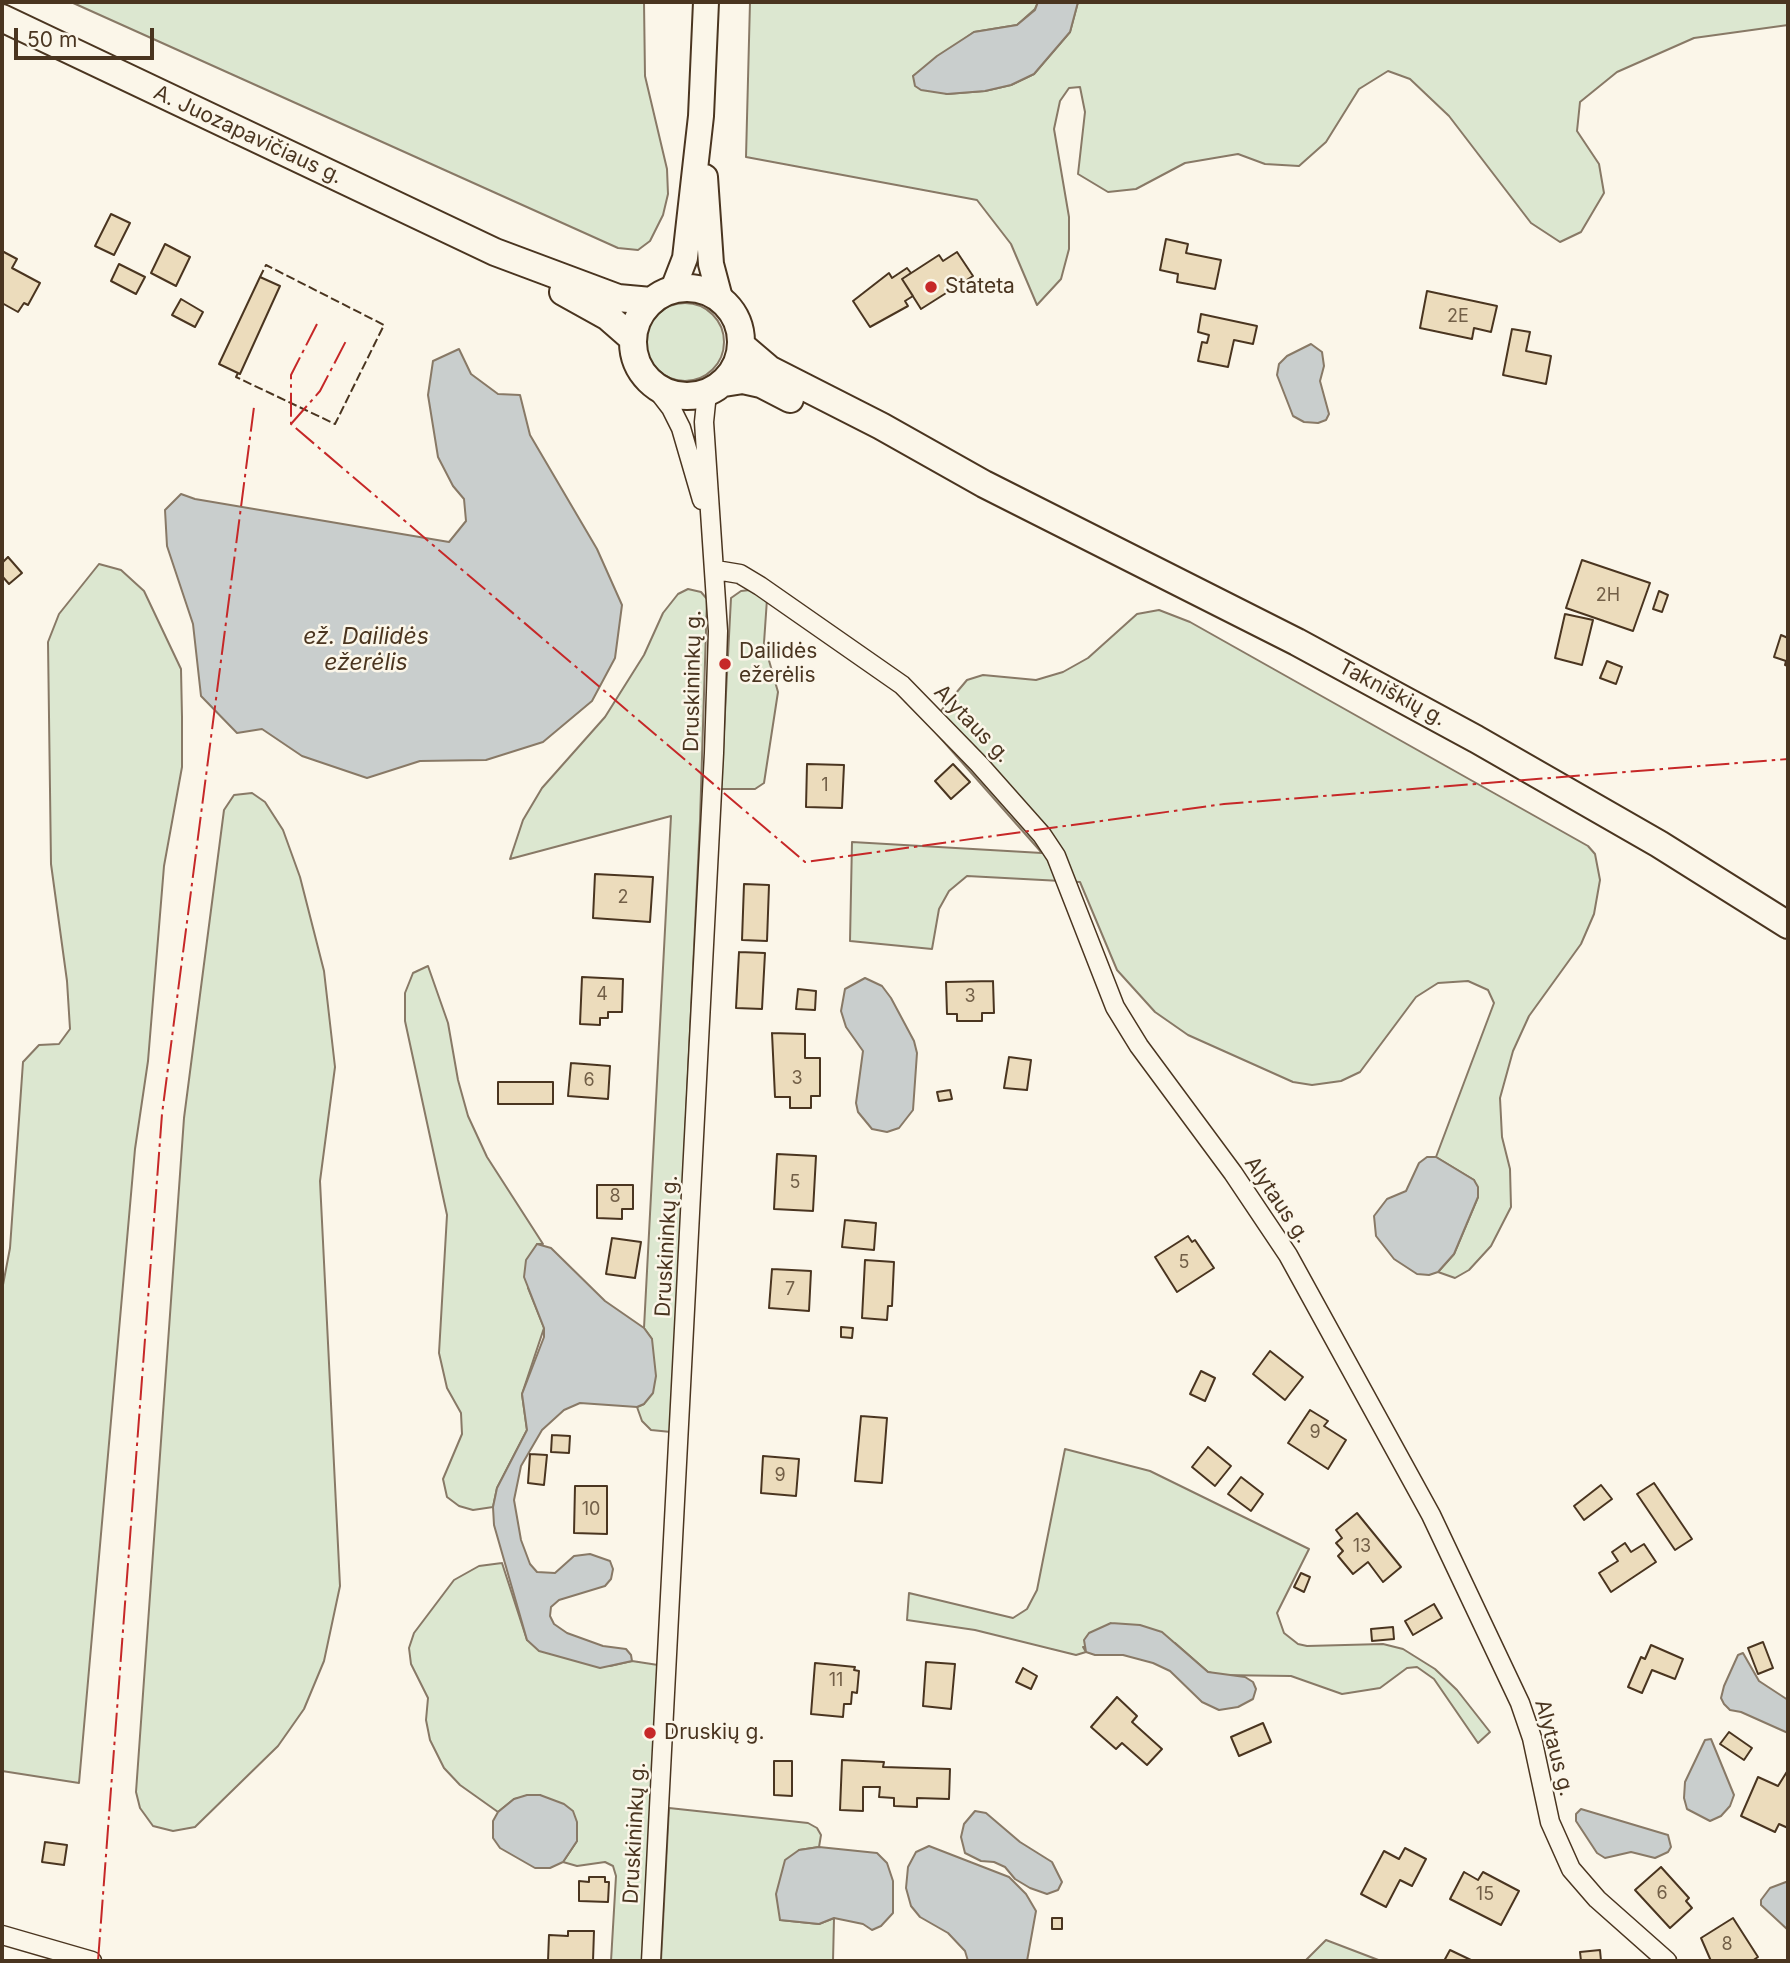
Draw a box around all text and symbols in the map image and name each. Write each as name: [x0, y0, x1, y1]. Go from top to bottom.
scale bar: [18, 14, 158, 58]
text: 50 m: [27, 27, 77, 52]
street label: A. Juozapavičiaus g.: [150, 80, 346, 190]
place label: Stateta: [945, 274, 1015, 300]
marker: Stateta: [923, 279, 939, 295]
house number: 2E: [1447, 306, 1469, 328]
house number: 2H: [1596, 585, 1620, 607]
street label: Druskininkų g.: [679, 610, 707, 752]
water label: ež. Dailidės ežerėlis: [303, 623, 429, 677]
place label: Dailidės ežerėlis: [739, 639, 817, 689]
street label: Takniškių g.: [1334, 654, 1450, 732]
marker: Dailidės ežerėlis: [717, 656, 733, 672]
street label: Alytaus g.: [929, 680, 1015, 768]
house number: 1: [821, 775, 829, 797]
house number: 2: [618, 887, 628, 909]
house number: 4: [596, 984, 608, 1006]
house number: 3: [964, 986, 976, 1008]
house number: 3: [791, 1068, 803, 1090]
house number: 6: [583, 1070, 595, 1092]
street label: Alytaus g.: [1239, 1152, 1315, 1248]
house number: 5: [790, 1172, 800, 1194]
street label: Druskininkų g.: [651, 1175, 683, 1317]
house number: 8: [609, 1186, 621, 1208]
house number: 5: [1179, 1252, 1189, 1274]
house number: 7: [785, 1279, 795, 1301]
house number: 9: [1309, 1422, 1321, 1444]
house number: 9: [774, 1465, 786, 1487]
house number: 10: [582, 1499, 600, 1521]
house number: 13: [1353, 1536, 1371, 1558]
house number: 11: [829, 1670, 843, 1692]
street label: Alytaus g.: [1529, 1697, 1579, 1799]
place label: Druskių g.: [664, 1720, 764, 1746]
marker: Druskių g.: [642, 1725, 658, 1741]
street label: Druskininkų g.: [619, 1762, 651, 1904]
house number: 6: [1656, 1883, 1668, 1905]
house number: 15: [1476, 1884, 1494, 1906]
house number: 8: [1721, 1934, 1733, 1956]

